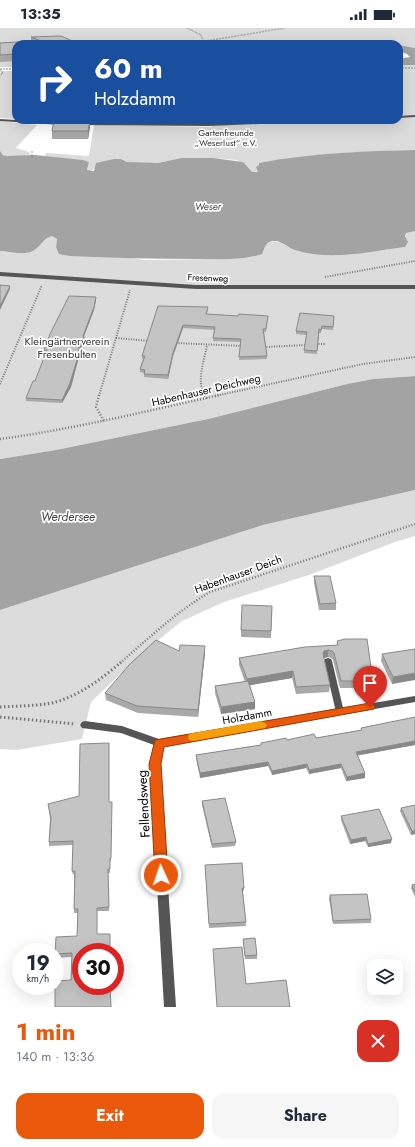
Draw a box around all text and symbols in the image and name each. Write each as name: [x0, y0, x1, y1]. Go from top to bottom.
text: 13:35: [20, 3, 61, 25]
text: 60 m: [94, 48, 163, 89]
icon: right: [28, 56, 80, 108]
text: Holzdamm: [94, 86, 176, 112]
park label: Gartenfreunde „Weserlust“ e.V.: [195, 126, 257, 149]
water label: Weser: [195, 199, 222, 214]
street label: Fresenweg: [187, 270, 229, 285]
park label: Kleingärtnerverein Fresenbulten: [25, 333, 109, 362]
street label: Habenhauser Deichweg: [150, 370, 262, 410]
water label: Werdersee: [41, 508, 95, 526]
street label: Habenhauser Deich: [192, 551, 284, 597]
pin: [353, 666, 387, 707]
icon: arrive: [359, 672, 381, 694]
street label: Holzdamm: [221, 704, 273, 728]
street label: Fellendsweg: [132, 770, 155, 838]
position arrow: [140, 854, 182, 896]
speed limit sign: 30: [72, 943, 124, 995]
text: 19: [26, 949, 50, 978]
map controls: [367, 959, 403, 995]
button: layers: [367, 959, 403, 995]
text: km/h: [27, 971, 49, 986]
text: 1 min: [16, 1014, 76, 1049]
button: close: [357, 1020, 399, 1062]
text: 140 m · 13:36: [16, 1047, 94, 1066]
button: Exit: [16, 1093, 204, 1139]
button: Share: [212, 1093, 399, 1139]

